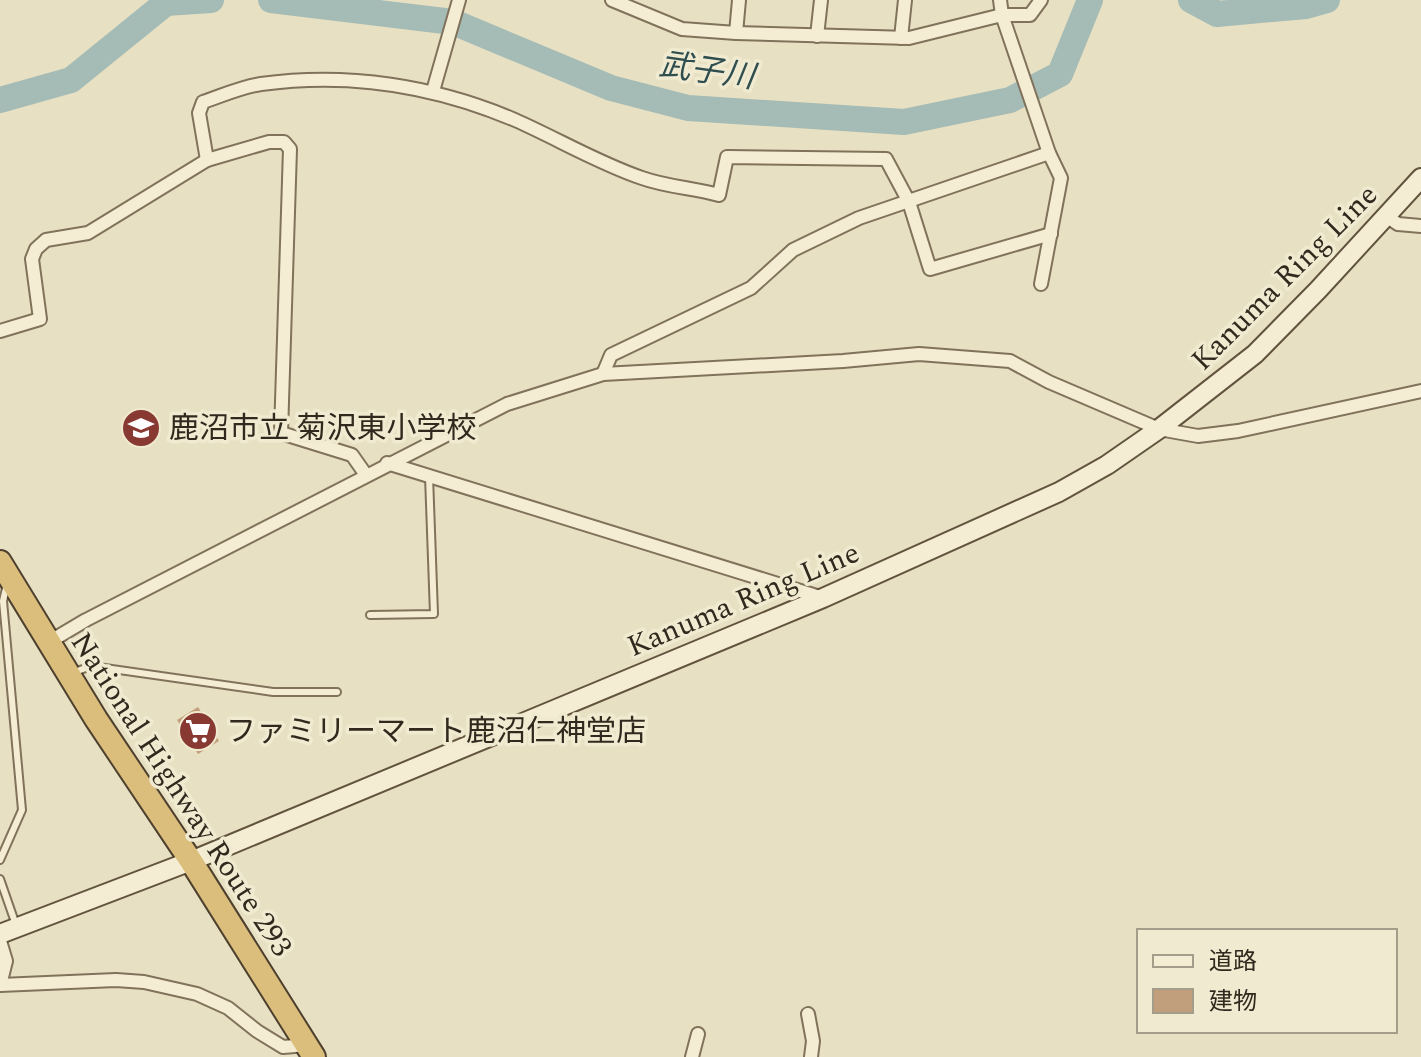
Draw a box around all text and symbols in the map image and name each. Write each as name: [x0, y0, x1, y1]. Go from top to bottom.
water label: 武子川: [656, 41, 761, 103]
street label: Kanuma Ring Line: [1181, 174, 1389, 382]
place label: 鹿沼市立 菊沢東小学校: [169, 406, 477, 452]
school or university icon: 鹿沼市立 菊沢東小学校: [120, 407, 162, 449]
street label: Kanuma Ring Line: [620, 530, 867, 670]
street label: National Highway Route 293: [59, 623, 304, 966]
place label: ファミリーマート鹿沼仁神堂店: [226, 709, 646, 755]
supermarket icon: ファミリーマート鹿沼仁神堂店: [177, 710, 219, 752]
legend: [1137, 929, 1397, 1033]
text: 道路: [1209, 944, 1257, 980]
text: 建物: [1209, 984, 1257, 1020]

